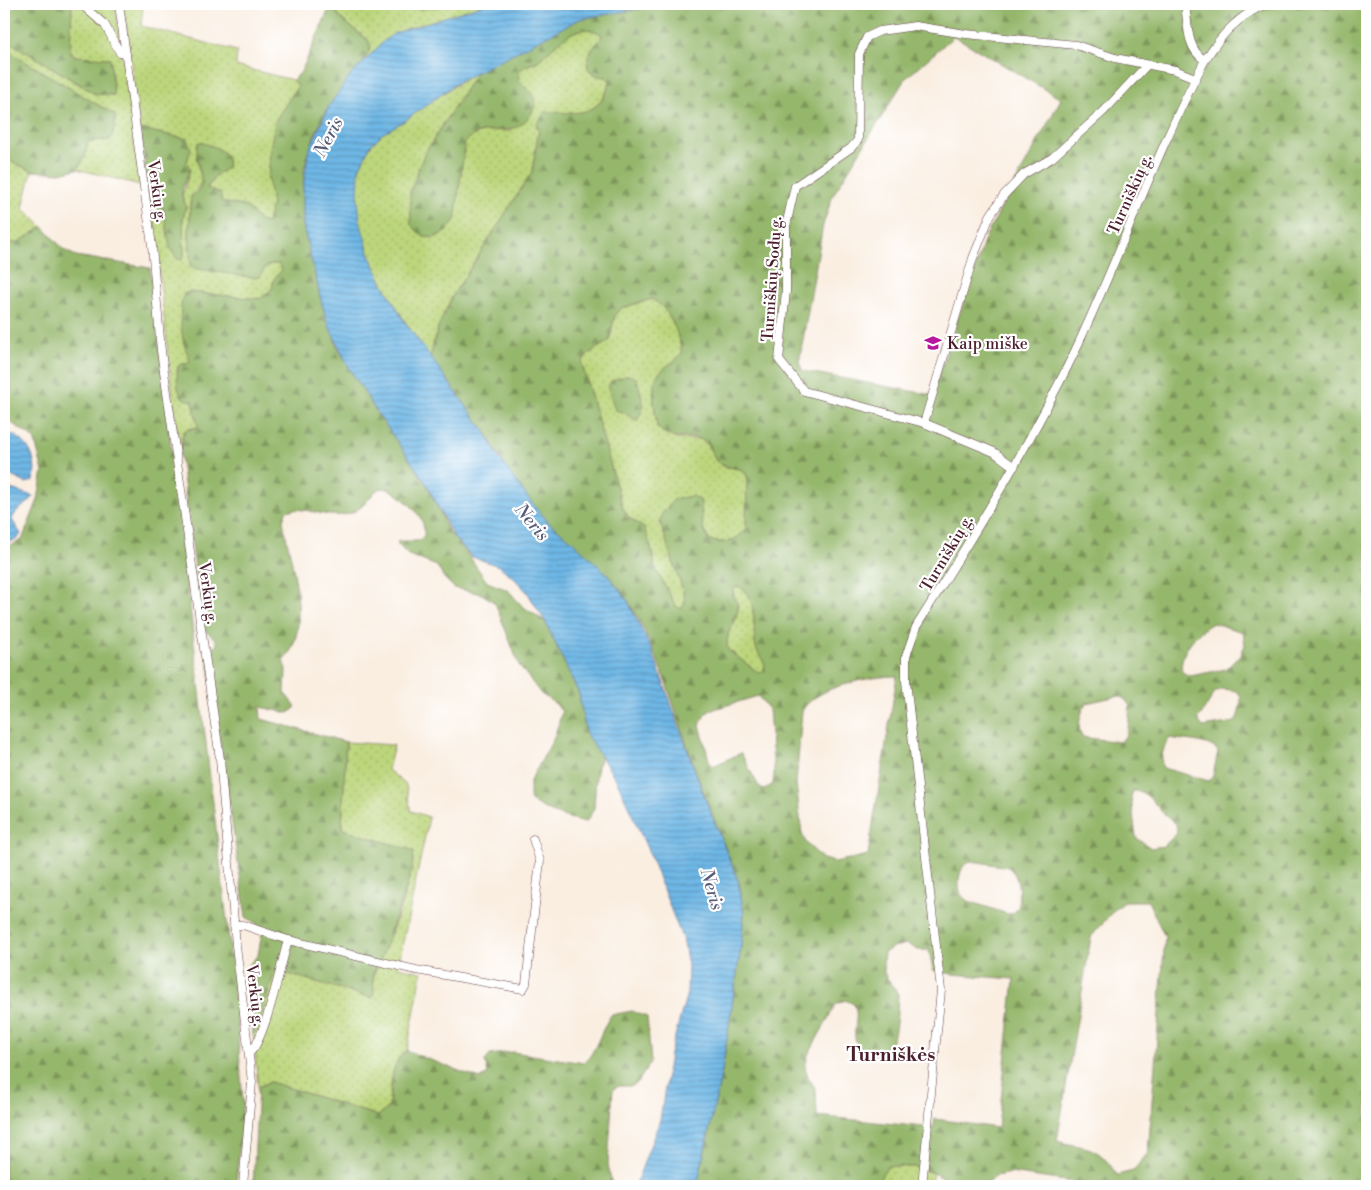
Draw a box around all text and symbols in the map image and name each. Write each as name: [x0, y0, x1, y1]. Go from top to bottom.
water label: Neris: [308, 113, 349, 162]
street label: Turniškių g.: [1103, 151, 1157, 238]
street label: Verkių g.: [143, 158, 171, 224]
street label: Turniškių Sodų g.: [758, 216, 786, 342]
school or university icon: Kaip miške: [923, 333, 943, 353]
place label: Kaip miške: [947, 334, 1028, 354]
water label: Neris: [509, 498, 554, 546]
street label: Turniškių g.: [916, 512, 978, 595]
street label: Verkių g.: [194, 560, 222, 626]
water label: Neris: [694, 865, 728, 913]
street label: Verkių g.: [241, 962, 269, 1027]
district label: Turniškės: [847, 1043, 935, 1067]

